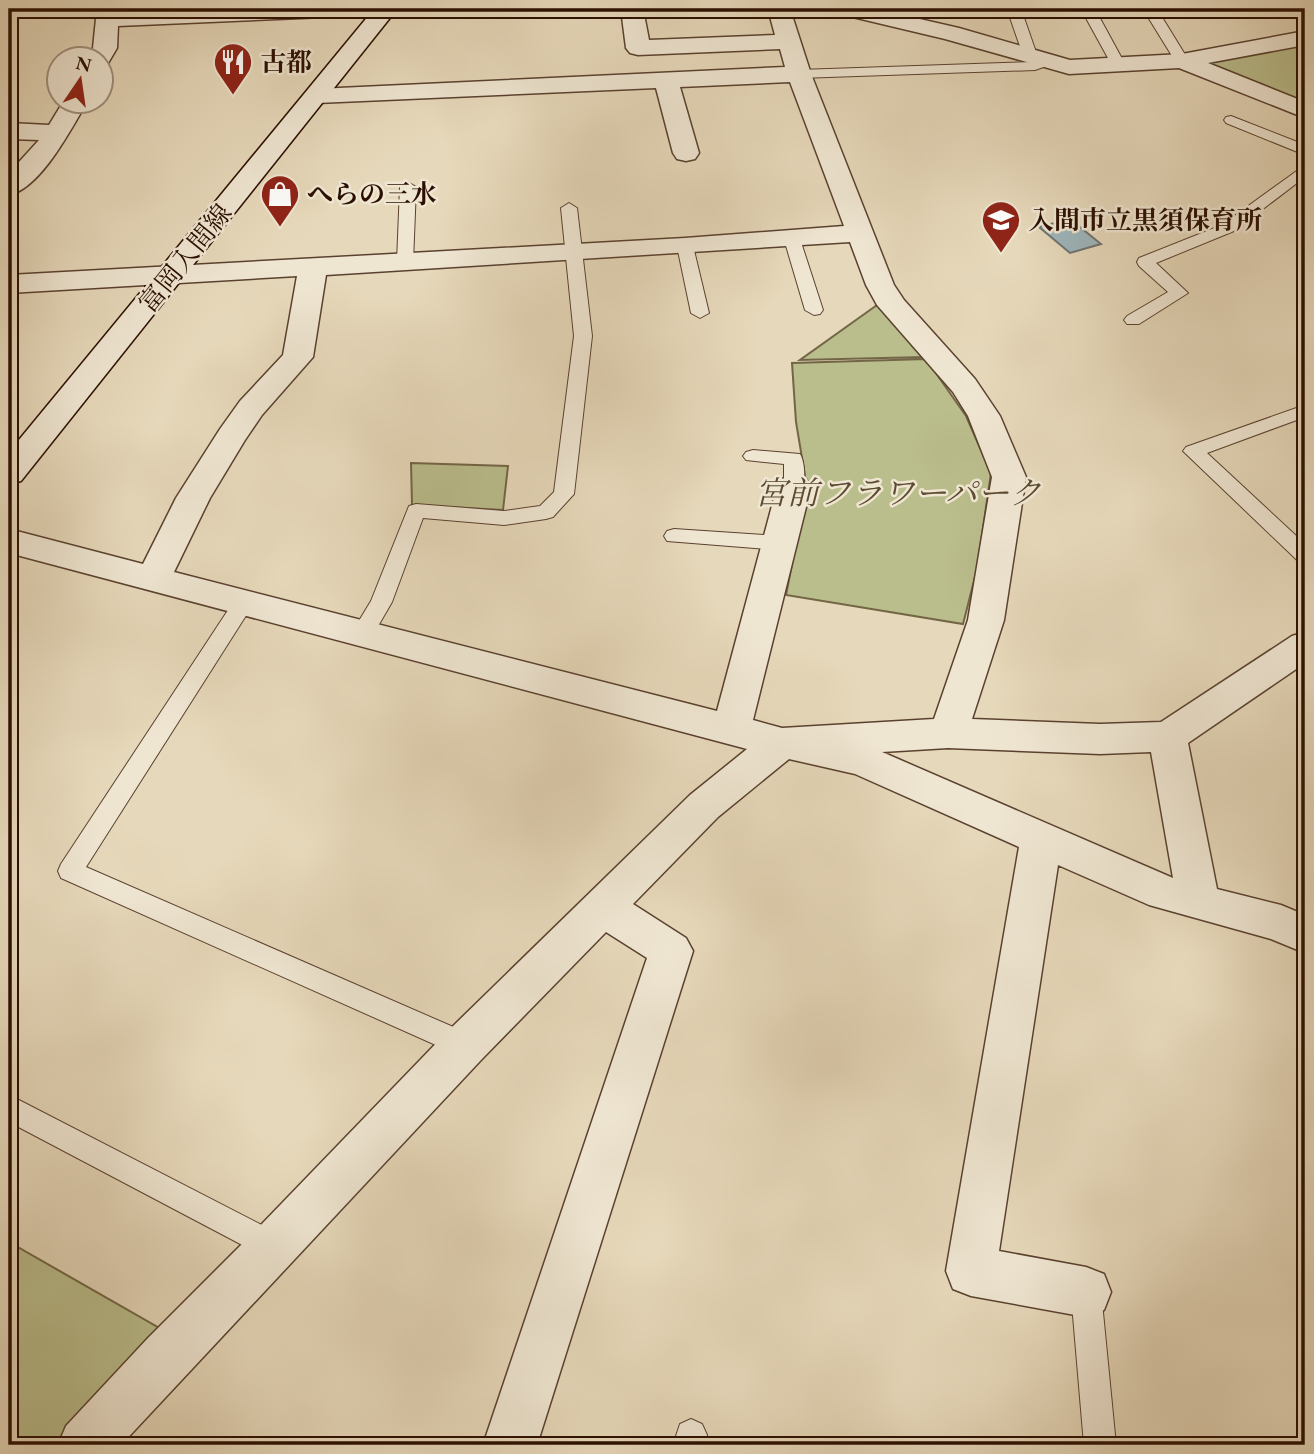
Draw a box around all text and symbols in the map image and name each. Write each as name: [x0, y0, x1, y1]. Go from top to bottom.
restaurant icon: 古都: [212, 41, 254, 96]
place label: 古都: [260, 45, 312, 79]
north arrow: [46, 46, 116, 116]
text: N: [73, 50, 95, 78]
shop icon: へらの三水: [259, 173, 301, 228]
place label: へらの三水: [307, 177, 437, 211]
street label: 富岡入間線: [131, 197, 239, 319]
school or university icon: 入間市立黒須保育所: [980, 199, 1022, 254]
place label: 入間市立黒須保育所: [1028, 203, 1262, 237]
park label: 宮前フラワーパーク: [755, 472, 1041, 514]

